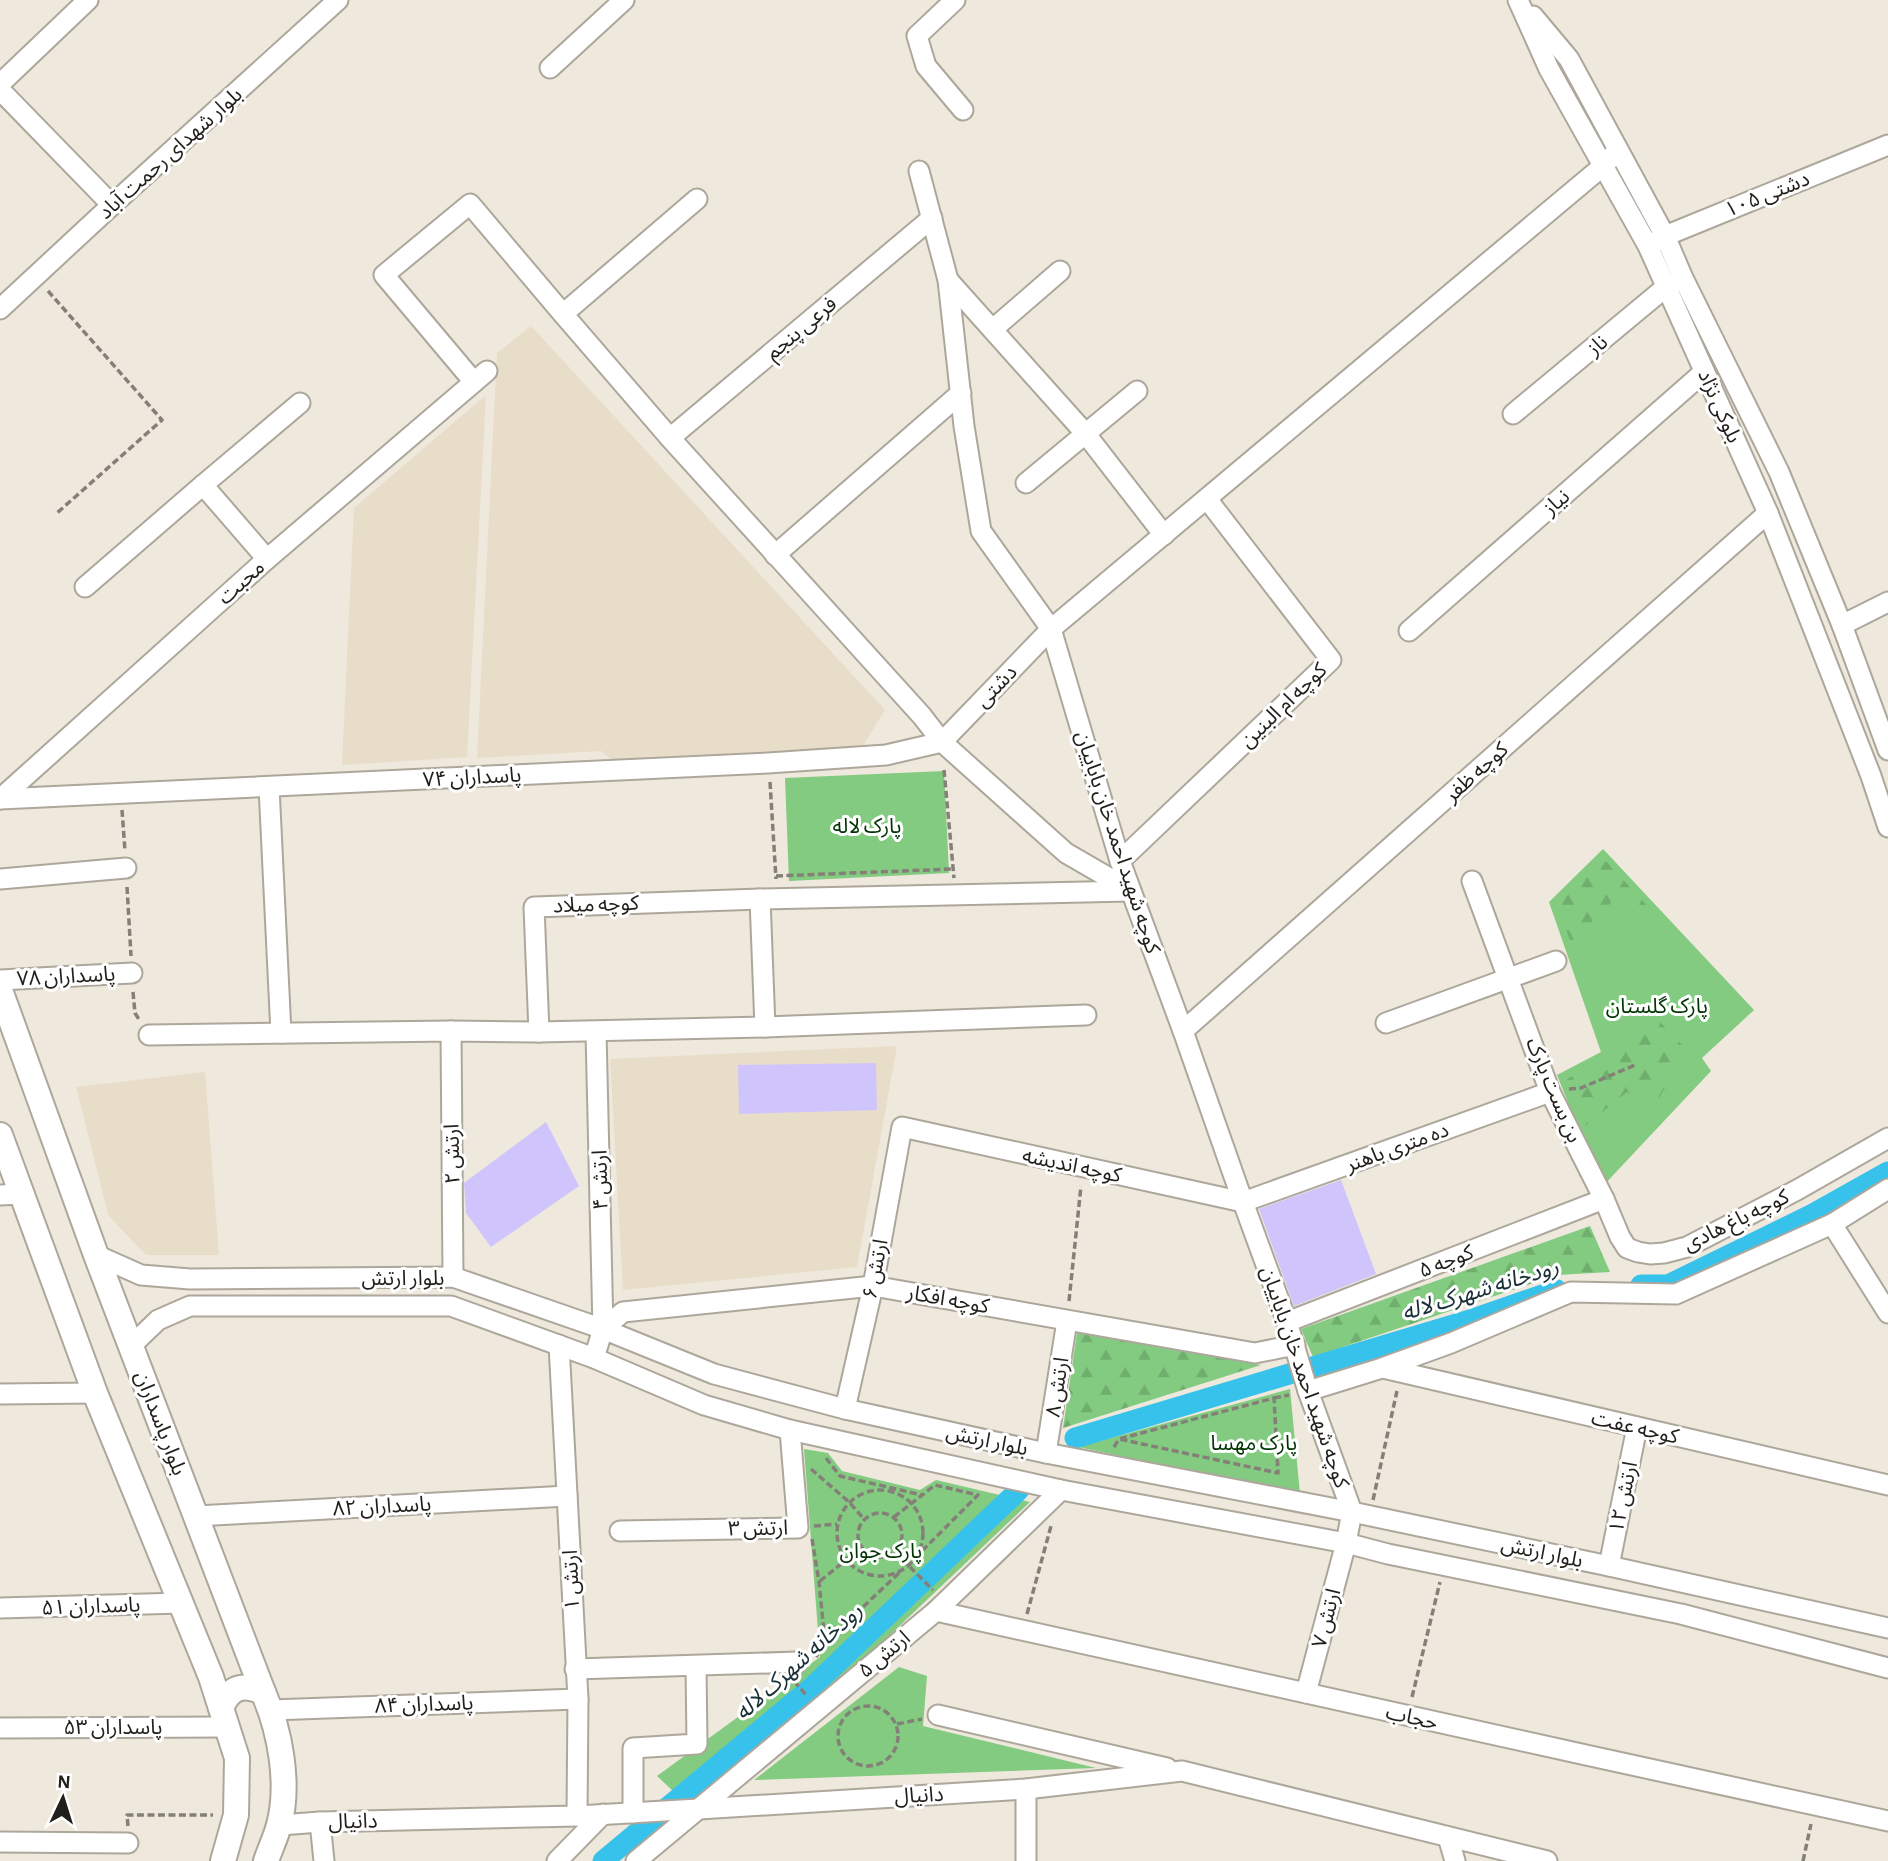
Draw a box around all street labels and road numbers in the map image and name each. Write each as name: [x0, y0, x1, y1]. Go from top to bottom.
street label: بلوار شهدای رحمت آباد: [93, 82, 247, 224]
street label: دشتی ۱۰۵: [1722, 168, 1813, 222]
street label: فرعی پنجم: [762, 293, 843, 367]
street label: ناز: [1582, 331, 1612, 361]
street label: بلوکی نژاد: [1693, 366, 1745, 446]
street label: نیاز: [1538, 485, 1574, 521]
street label: محبت: [214, 556, 269, 608]
street label: کوچه ام البنین: [1236, 659, 1334, 755]
street label: دشتی: [972, 661, 1022, 712]
street label: کوچه شهید احمد خان باباییان: [1070, 728, 1164, 957]
street label: کوچه ظفر: [1440, 738, 1514, 808]
street label: پاسداران ۷۴: [422, 764, 522, 793]
street label: کوچه میلاد: [553, 892, 640, 919]
street label: پاسداران ۷۸: [16, 963, 116, 992]
street label: بن بست پارک: [1520, 1035, 1585, 1147]
street label: ده متری باهنر: [1342, 1119, 1452, 1177]
street label: ارتش ۲: [441, 1124, 465, 1184]
street label: کوچه اندیشه: [1020, 1145, 1124, 1188]
street label: ارتش ۴: [589, 1150, 613, 1210]
street label: کوچه باغ هادی: [1680, 1186, 1794, 1259]
street label: ارتش ۶: [859, 1237, 893, 1301]
street label: کوچه ۵: [1416, 1241, 1477, 1283]
street label: کوچه شهید احمد خان باباییان: [1255, 1264, 1352, 1492]
street label: بلوار ارتش: [361, 1268, 445, 1290]
street label: کوچه افکار: [904, 1282, 991, 1319]
street label: ارتش ۸: [1042, 1356, 1074, 1419]
street label: بلوار پاسداران: [129, 1368, 190, 1479]
street label: کوچه عفت: [1589, 1407, 1681, 1450]
street label: بلوار ارتش: [944, 1422, 1030, 1460]
street label: ارتش ۱۲: [1606, 1459, 1642, 1535]
street label: پاسداران ۸۲: [332, 1493, 432, 1522]
street label: ارتش ۳: [728, 1517, 788, 1541]
street label: بلوار ارتش: [1499, 1534, 1585, 1572]
street label: ارتش ۱: [560, 1549, 584, 1611]
street label: ارتش ۷: [1309, 1586, 1345, 1650]
street label: پاسداران ۵۱: [41, 1594, 141, 1621]
street label: ارتش ۵: [854, 1627, 915, 1683]
street label: پاسداران ۸۴: [374, 1692, 474, 1719]
street label: حجاب: [1384, 1701, 1440, 1734]
street label: پاسداران ۵۳: [63, 1717, 163, 1740]
street label: دانیال: [894, 1784, 944, 1808]
street label: دانیال: [328, 1811, 378, 1833]

